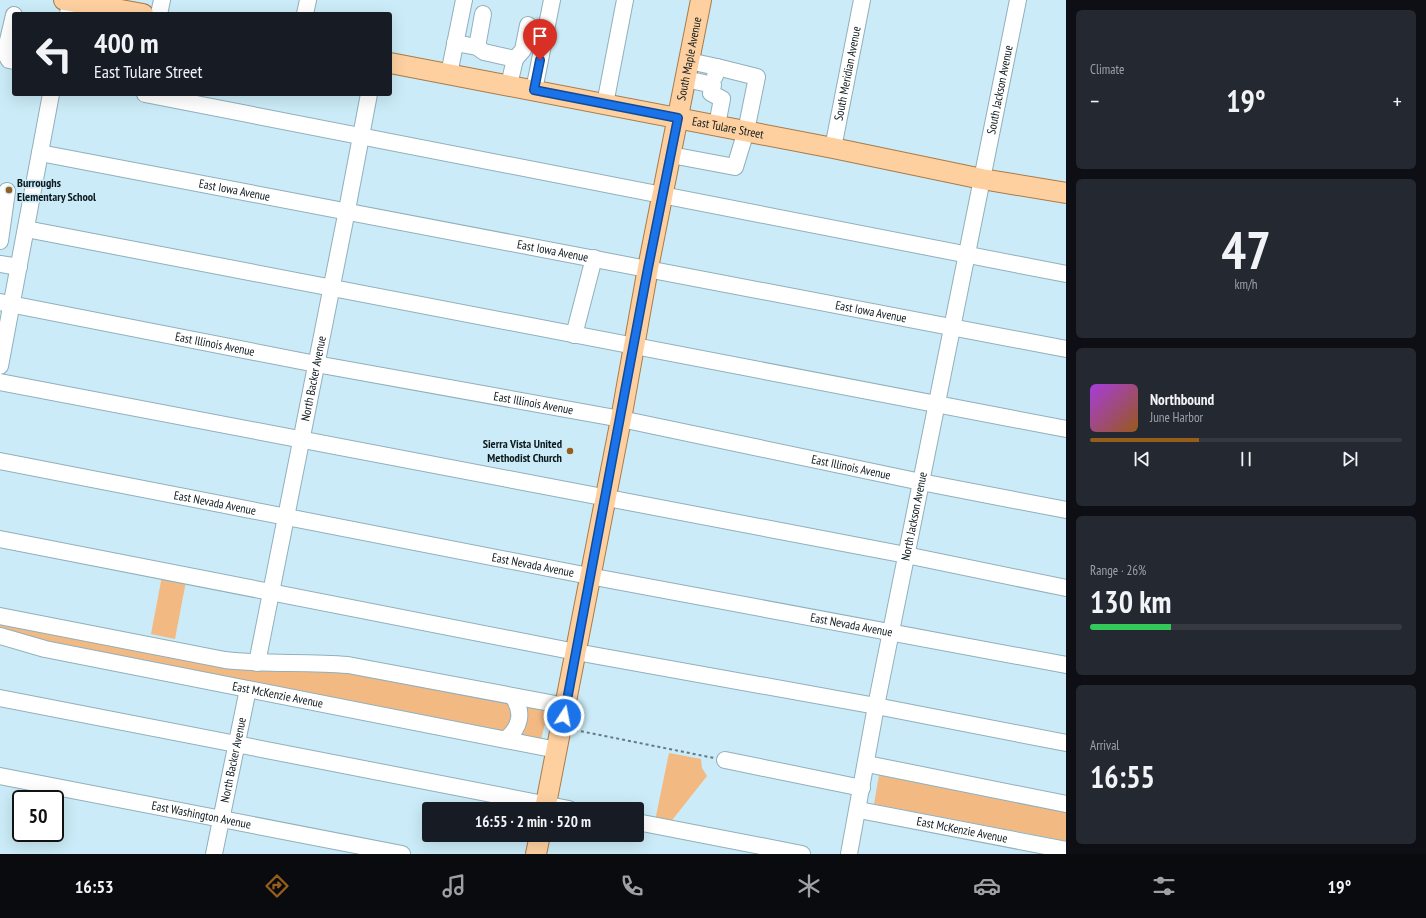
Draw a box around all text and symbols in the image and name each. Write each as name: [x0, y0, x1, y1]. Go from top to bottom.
street label: South Maple Avenue: [673, 16, 704, 102]
pin: [523, 19, 557, 60]
text: 400 m: [94, 24, 158, 61]
icon: arrive: [529, 25, 551, 47]
street label: South Meridian Avenue: [831, 25, 864, 122]
icon: left: [28, 28, 80, 80]
street label: South Jackson Avenue: [983, 44, 1016, 136]
text: East Tulare Street: [94, 60, 202, 83]
text: Climate: [1090, 61, 1124, 78]
text: 19°: [1226, 81, 1266, 120]
text: −: [1090, 87, 1099, 115]
text: +: [1393, 87, 1402, 115]
street label: East Tulare Street: [691, 113, 766, 142]
place label: Burroughs Elementary School: [17, 175, 96, 204]
street label: East Iowa Avenue: [198, 176, 272, 204]
marker: Burroughs Elementary School: [4, 185, 14, 195]
text: 47: [1221, 216, 1271, 283]
street label: East Iowa Avenue: [516, 236, 590, 265]
text: km/h: [1234, 276, 1258, 293]
street label: East Iowa Avenue: [834, 297, 908, 325]
street label: East Illinois Avenue: [174, 329, 256, 359]
street label: North Backer Avenue: [297, 335, 329, 422]
street label: East Illinois Avenue: [493, 388, 575, 417]
text: Northbound: [1150, 390, 1214, 409]
text: June Harbor: [1150, 409, 1203, 426]
place label: Sierra Vista United Methodist Church: [483, 436, 562, 465]
marker: Sierra Vista United Methodist Church: [565, 446, 575, 456]
icon: previous: [1131, 448, 1153, 470]
icon: pause: [1235, 448, 1257, 470]
icon: next: [1339, 448, 1361, 470]
street label: East Illinois Avenue: [810, 451, 892, 482]
street label: North Jackson Avenue: [897, 470, 930, 562]
street label: East Nevada Avenue: [173, 487, 257, 518]
street label: East Nevada Avenue: [491, 549, 575, 580]
text: Range · 26%: [1090, 562, 1146, 579]
text: 130 km: [1090, 582, 1171, 621]
street label: East Nevada Avenue: [809, 609, 894, 639]
street label: East McKenzie Avenue: [231, 678, 324, 711]
position arrow: [543, 695, 585, 737]
street label: North Backer Avenue: [217, 716, 249, 804]
text: Arrival: [1090, 737, 1119, 754]
text: 16:55: [1090, 757, 1155, 796]
speed limit sign: 50: [12, 790, 64, 842]
street label: East Washington Avenue: [150, 798, 252, 832]
text: 16:55 · 2 min · 520 m: [475, 812, 591, 831]
street label: East McKenzie Avenue: [916, 813, 1009, 846]
icon: directions: [263, 872, 291, 900]
icon: music: [440, 872, 468, 900]
icon: phone: [618, 872, 646, 900]
icon: climate: [795, 872, 823, 900]
icon: car: [973, 872, 1001, 900]
icon: filters: [1150, 872, 1178, 900]
text: 16:53: [75, 875, 114, 898]
text: 19°: [1327, 875, 1351, 898]

